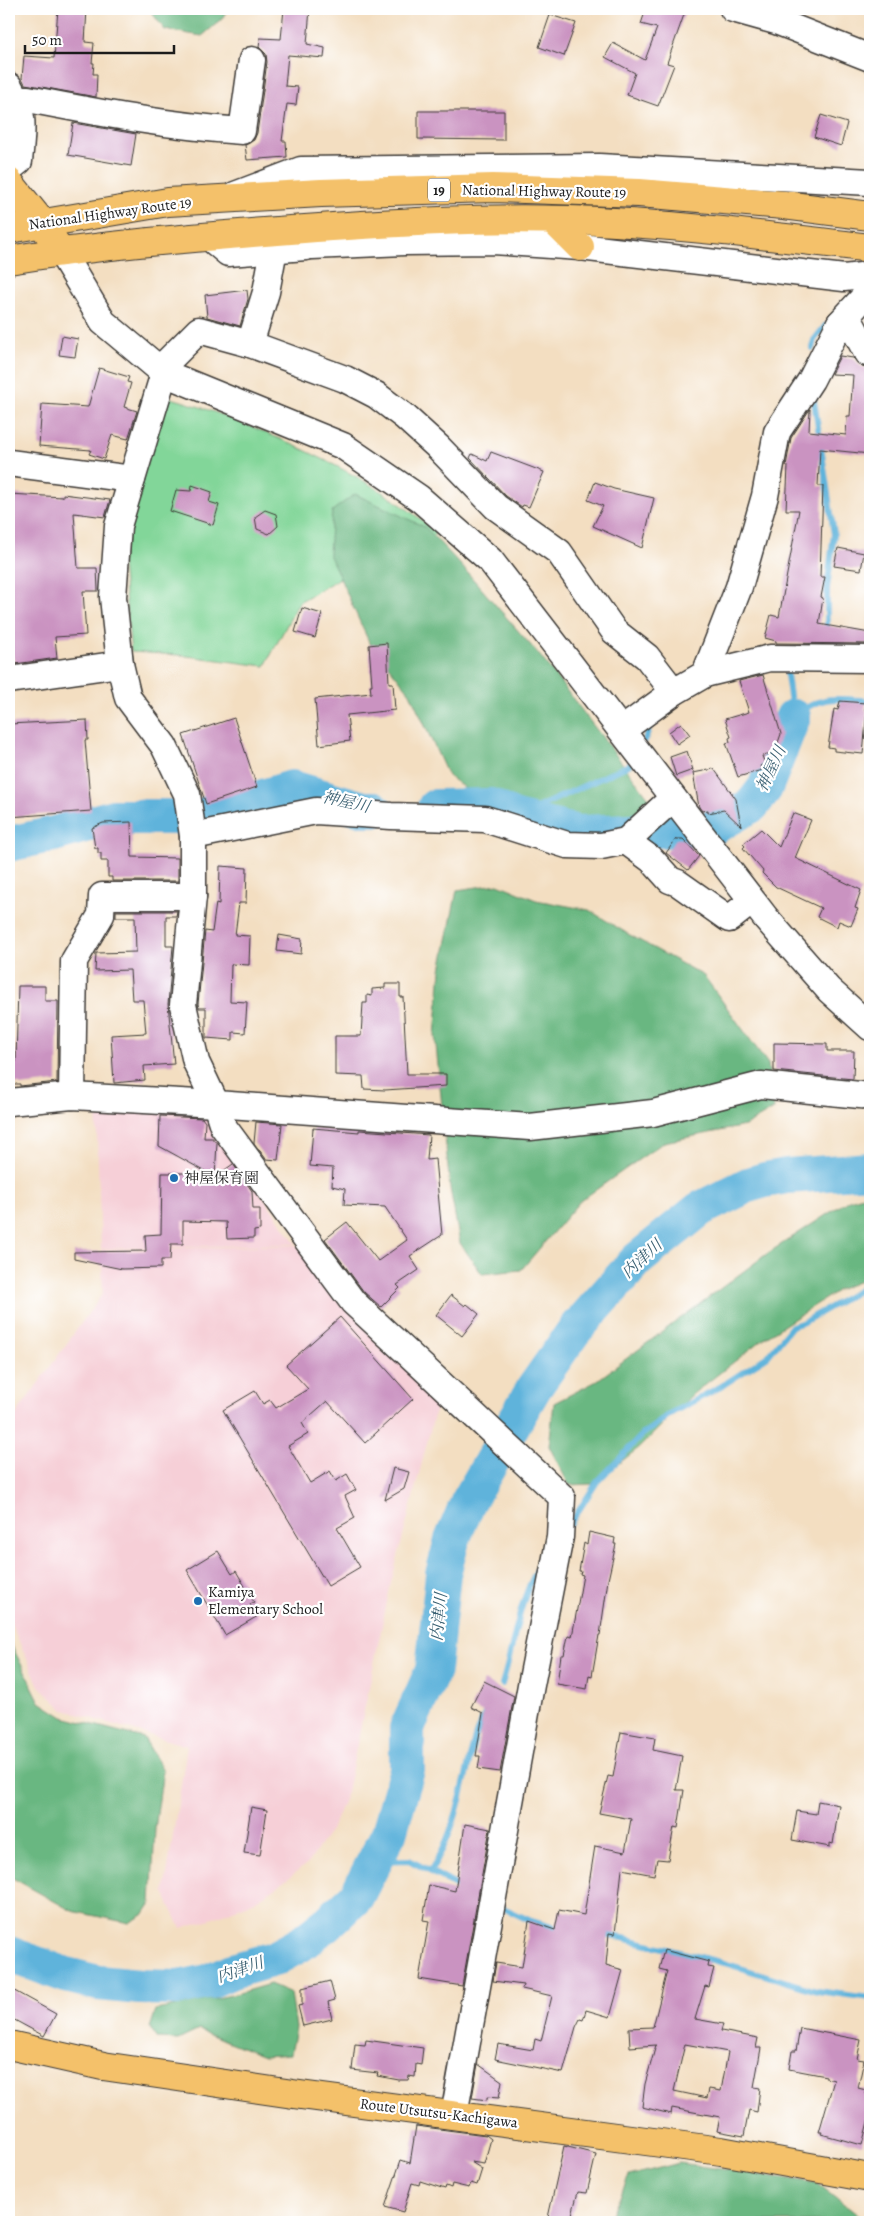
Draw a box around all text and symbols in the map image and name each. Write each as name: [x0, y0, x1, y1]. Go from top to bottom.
scale bar: [25, 22, 174, 54]
text: 50 m: [32, 30, 62, 50]
road number: 19: [428, 178, 450, 202]
street label: National Highway Route 19: [462, 180, 626, 202]
street label: National Highway Route 19: [27, 192, 193, 234]
water label: 神屋川: [751, 741, 792, 795]
water label: 神屋川: [320, 786, 374, 819]
place label: 神屋保育園: [184, 1168, 259, 1188]
marker: 神屋保育園: [168, 1172, 180, 1184]
water label: 内津川: [617, 1233, 669, 1283]
place label: Kamiya Elementary School: [208, 1582, 323, 1619]
water label: 内津川: [426, 1590, 453, 1642]
marker: Kamiya Elementary School: [192, 1595, 204, 1607]
water label: 内津川: [214, 1951, 268, 1988]
street label: Route Utsutsu-Kachigawa: [359, 2093, 519, 2133]

